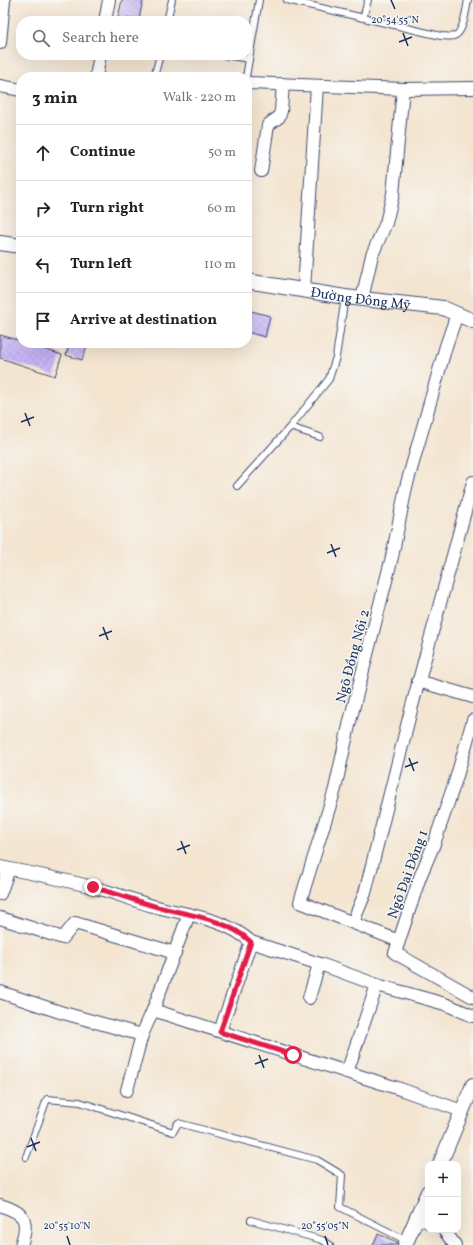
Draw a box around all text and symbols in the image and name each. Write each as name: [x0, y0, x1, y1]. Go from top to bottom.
text: 20°54'55"N: [371, 13, 419, 27]
search box: [16, 16, 252, 60]
icon: search: [30, 27, 52, 49]
text: Search here: [62, 28, 139, 49]
text: 3 min: [32, 87, 78, 110]
text: Walk · 220 m: [163, 89, 236, 107]
icon: ahead: [32, 142, 54, 164]
text: Continue: [70, 142, 135, 163]
text: 50 m: [208, 144, 236, 162]
icon: right: [32, 198, 54, 220]
text: Turn right: [70, 198, 144, 219]
text: 60 m: [208, 200, 236, 218]
icon: left: [32, 254, 54, 276]
text: Turn left: [70, 254, 132, 275]
text: 110 m: [204, 256, 236, 274]
street label: Đường Đông Mỹ: [309, 284, 412, 315]
icon: arrive: [32, 310, 54, 332]
text: Arrive at destination: [70, 310, 217, 331]
street label: Ngõ Đồng Nội 2: [332, 607, 375, 705]
street label: Ngõ Đại Đồng 1: [384, 827, 433, 922]
route end: [84, 878, 102, 896]
route start: [284, 1046, 302, 1064]
map controls: [425, 1161, 461, 1233]
button: +: [425, 1161, 461, 1197]
button: −: [425, 1197, 461, 1233]
text: 20°55'10"N: [44, 1219, 91, 1233]
text: 20°55'05"N: [301, 1219, 349, 1233]

